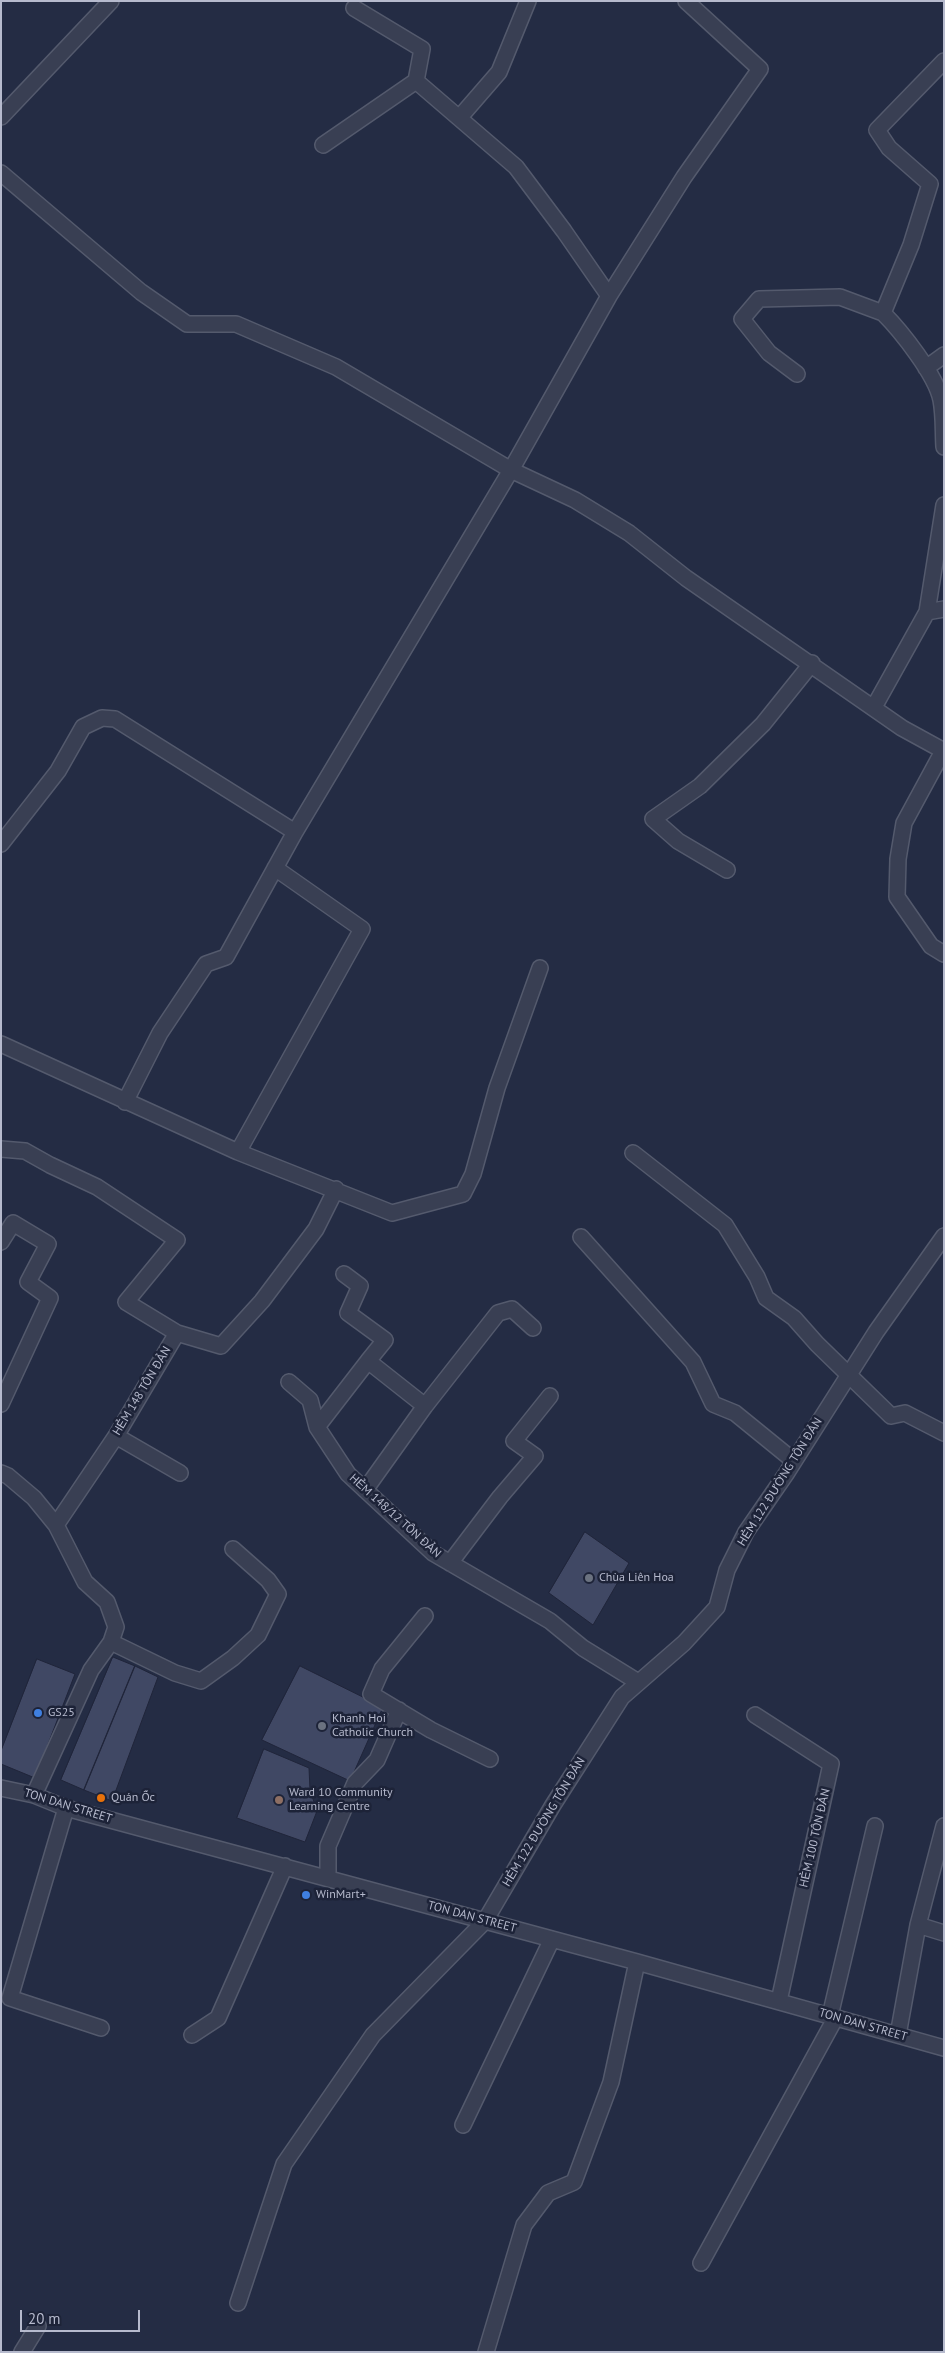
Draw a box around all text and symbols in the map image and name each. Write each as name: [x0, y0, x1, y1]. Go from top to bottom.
street label: HẺM 148 TÔN ĐẢN: [110, 1344, 174, 1438]
street label: HẺM 122 ĐƯỜNG TÔN ĐẢN: [735, 1415, 825, 1549]
street label: HẺM 148/12 TÔN ĐẢN: [346, 1471, 444, 1561]
place label: Chùa Liên Hoa: [599, 1571, 674, 1585]
marker: Chùa Liên Hoa: [583, 1572, 595, 1584]
place label: GS25: [48, 1706, 75, 1720]
marker: GS25: [32, 1707, 44, 1719]
place label: Khanh Hoi Catholic Church: [332, 1712, 413, 1740]
marker: Khanh Hoi Catholic Church: [316, 1720, 328, 1732]
street label: HẺM 122 ĐƯỜNG TÔN ĐẢN: [500, 1755, 588, 1889]
street label: TON DAN STREET: [22, 1786, 114, 1826]
place label: Ward 10 Community Learning Centre: [289, 1786, 393, 1814]
street label: HẺM 100 TÔN ĐẢN: [797, 1787, 833, 1889]
place label: Quán Ốc: [111, 1791, 155, 1805]
marker: Quán Ốc: [95, 1792, 107, 1804]
marker: Ward 10 Community Learning Centre: [273, 1794, 285, 1806]
place label: WinMart+: [316, 1888, 366, 1902]
marker: WinMart+: [300, 1889, 312, 1901]
street label: TON DAN STREET: [426, 1898, 518, 1936]
street label: TON DAN STREET: [817, 2006, 909, 2044]
scale bar: [22, 2300, 142, 2332]
text: 20 m: [28, 2309, 61, 2328]

